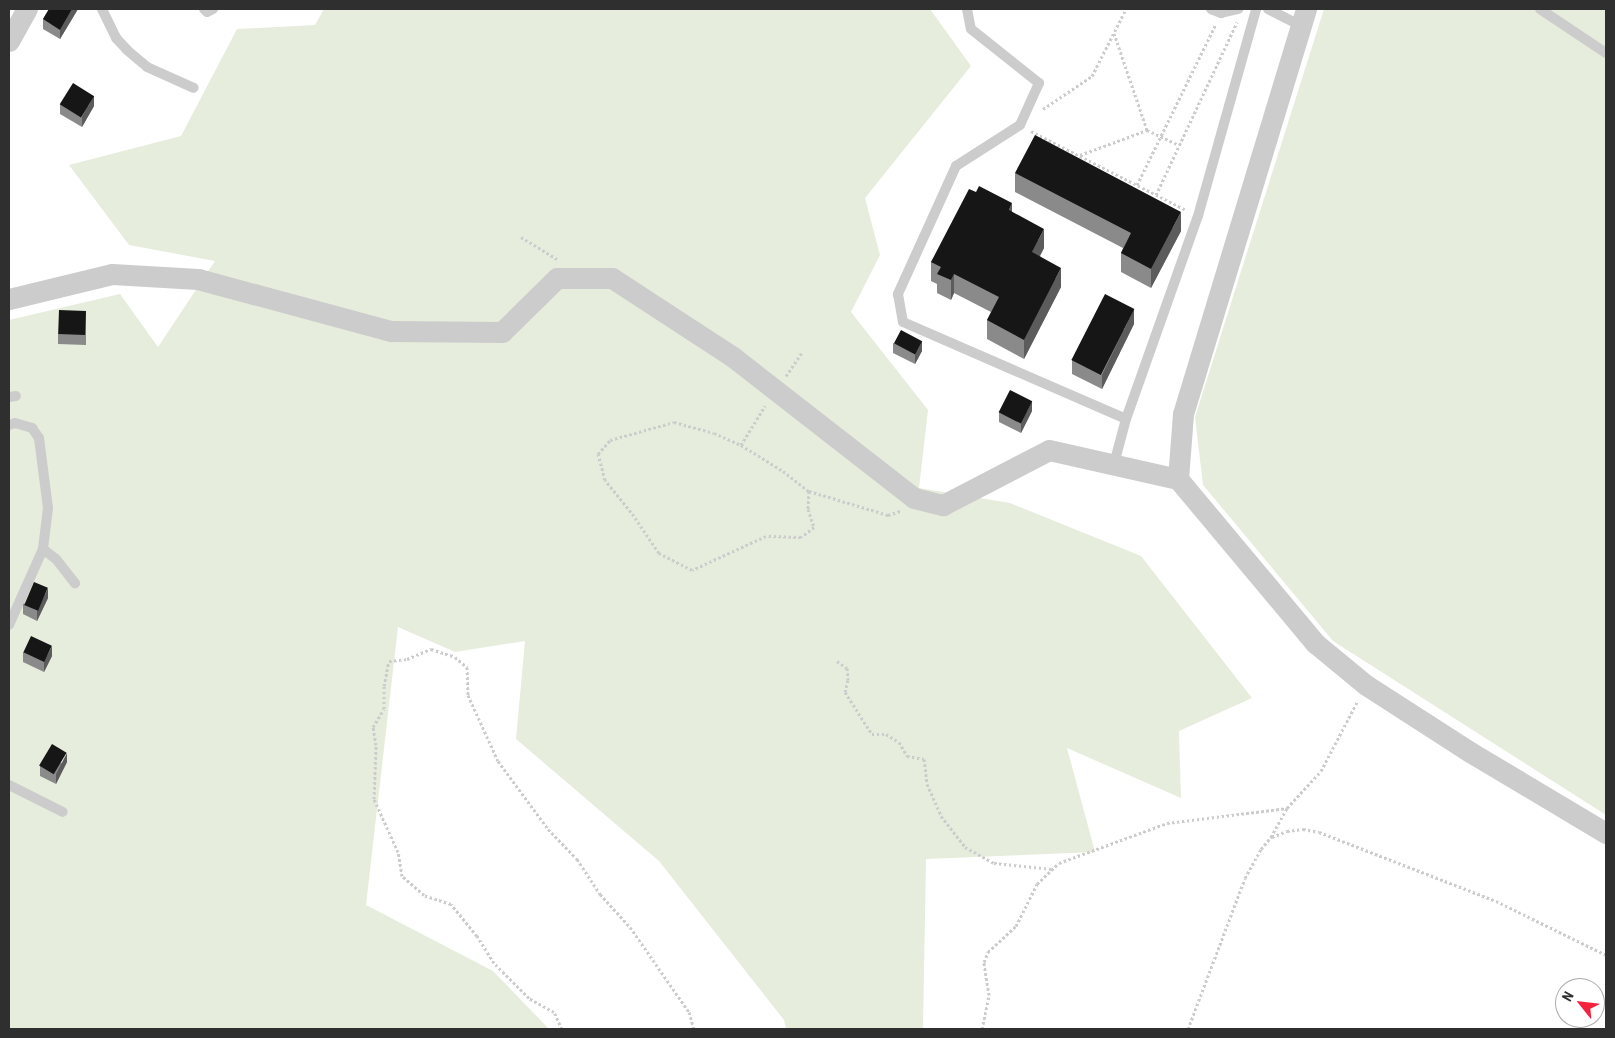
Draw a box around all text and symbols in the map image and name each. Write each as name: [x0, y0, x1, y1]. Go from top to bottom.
north arrow: [1555, 978, 1605, 1028]
text: N: [1559, 989, 1577, 1004]

